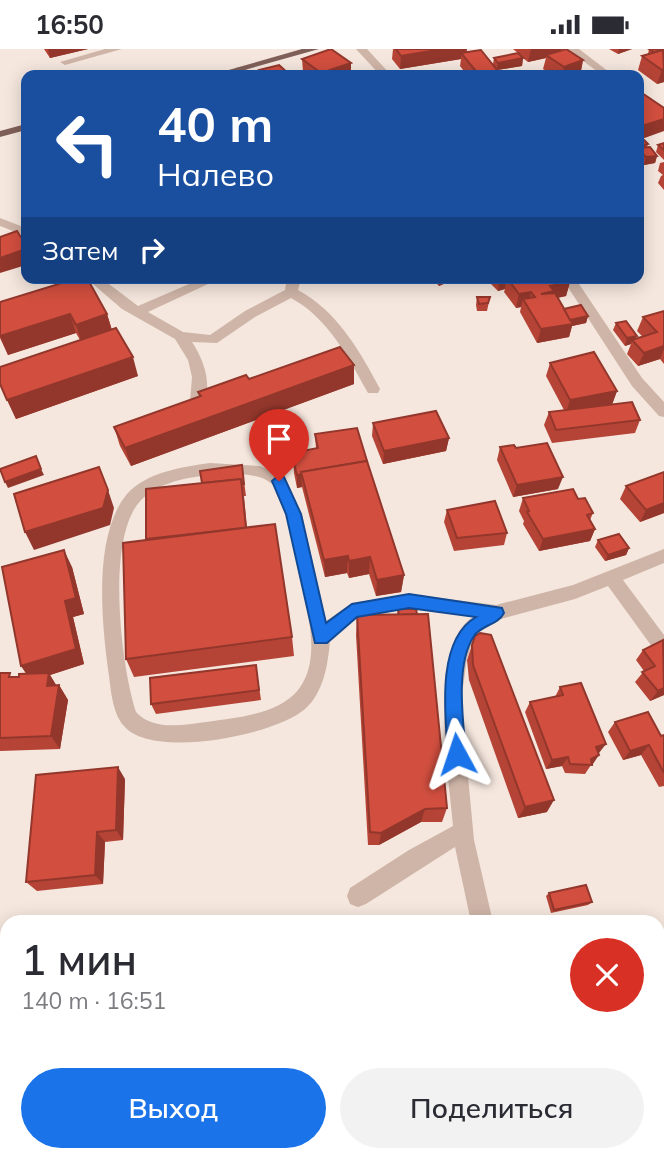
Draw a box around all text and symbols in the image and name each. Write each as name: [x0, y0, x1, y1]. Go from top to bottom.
text: 16:50: [35, 8, 104, 41]
text: 40 m: [157, 93, 273, 154]
icon: left: [42, 98, 133, 189]
text: Налево: [157, 154, 274, 194]
icon: right: [133, 231, 171, 269]
text: Затем: [42, 234, 119, 267]
pin: [249, 409, 309, 481]
icon: arrive: [260, 420, 298, 458]
position arrow: [420, 717, 494, 791]
text: 1 мин: [21, 933, 137, 986]
button: close: [570, 938, 644, 1012]
text: 140 m · 16:51: [21, 986, 166, 1015]
button: Выход: [21, 1068, 326, 1148]
button: Поделиться: [340, 1068, 644, 1148]

